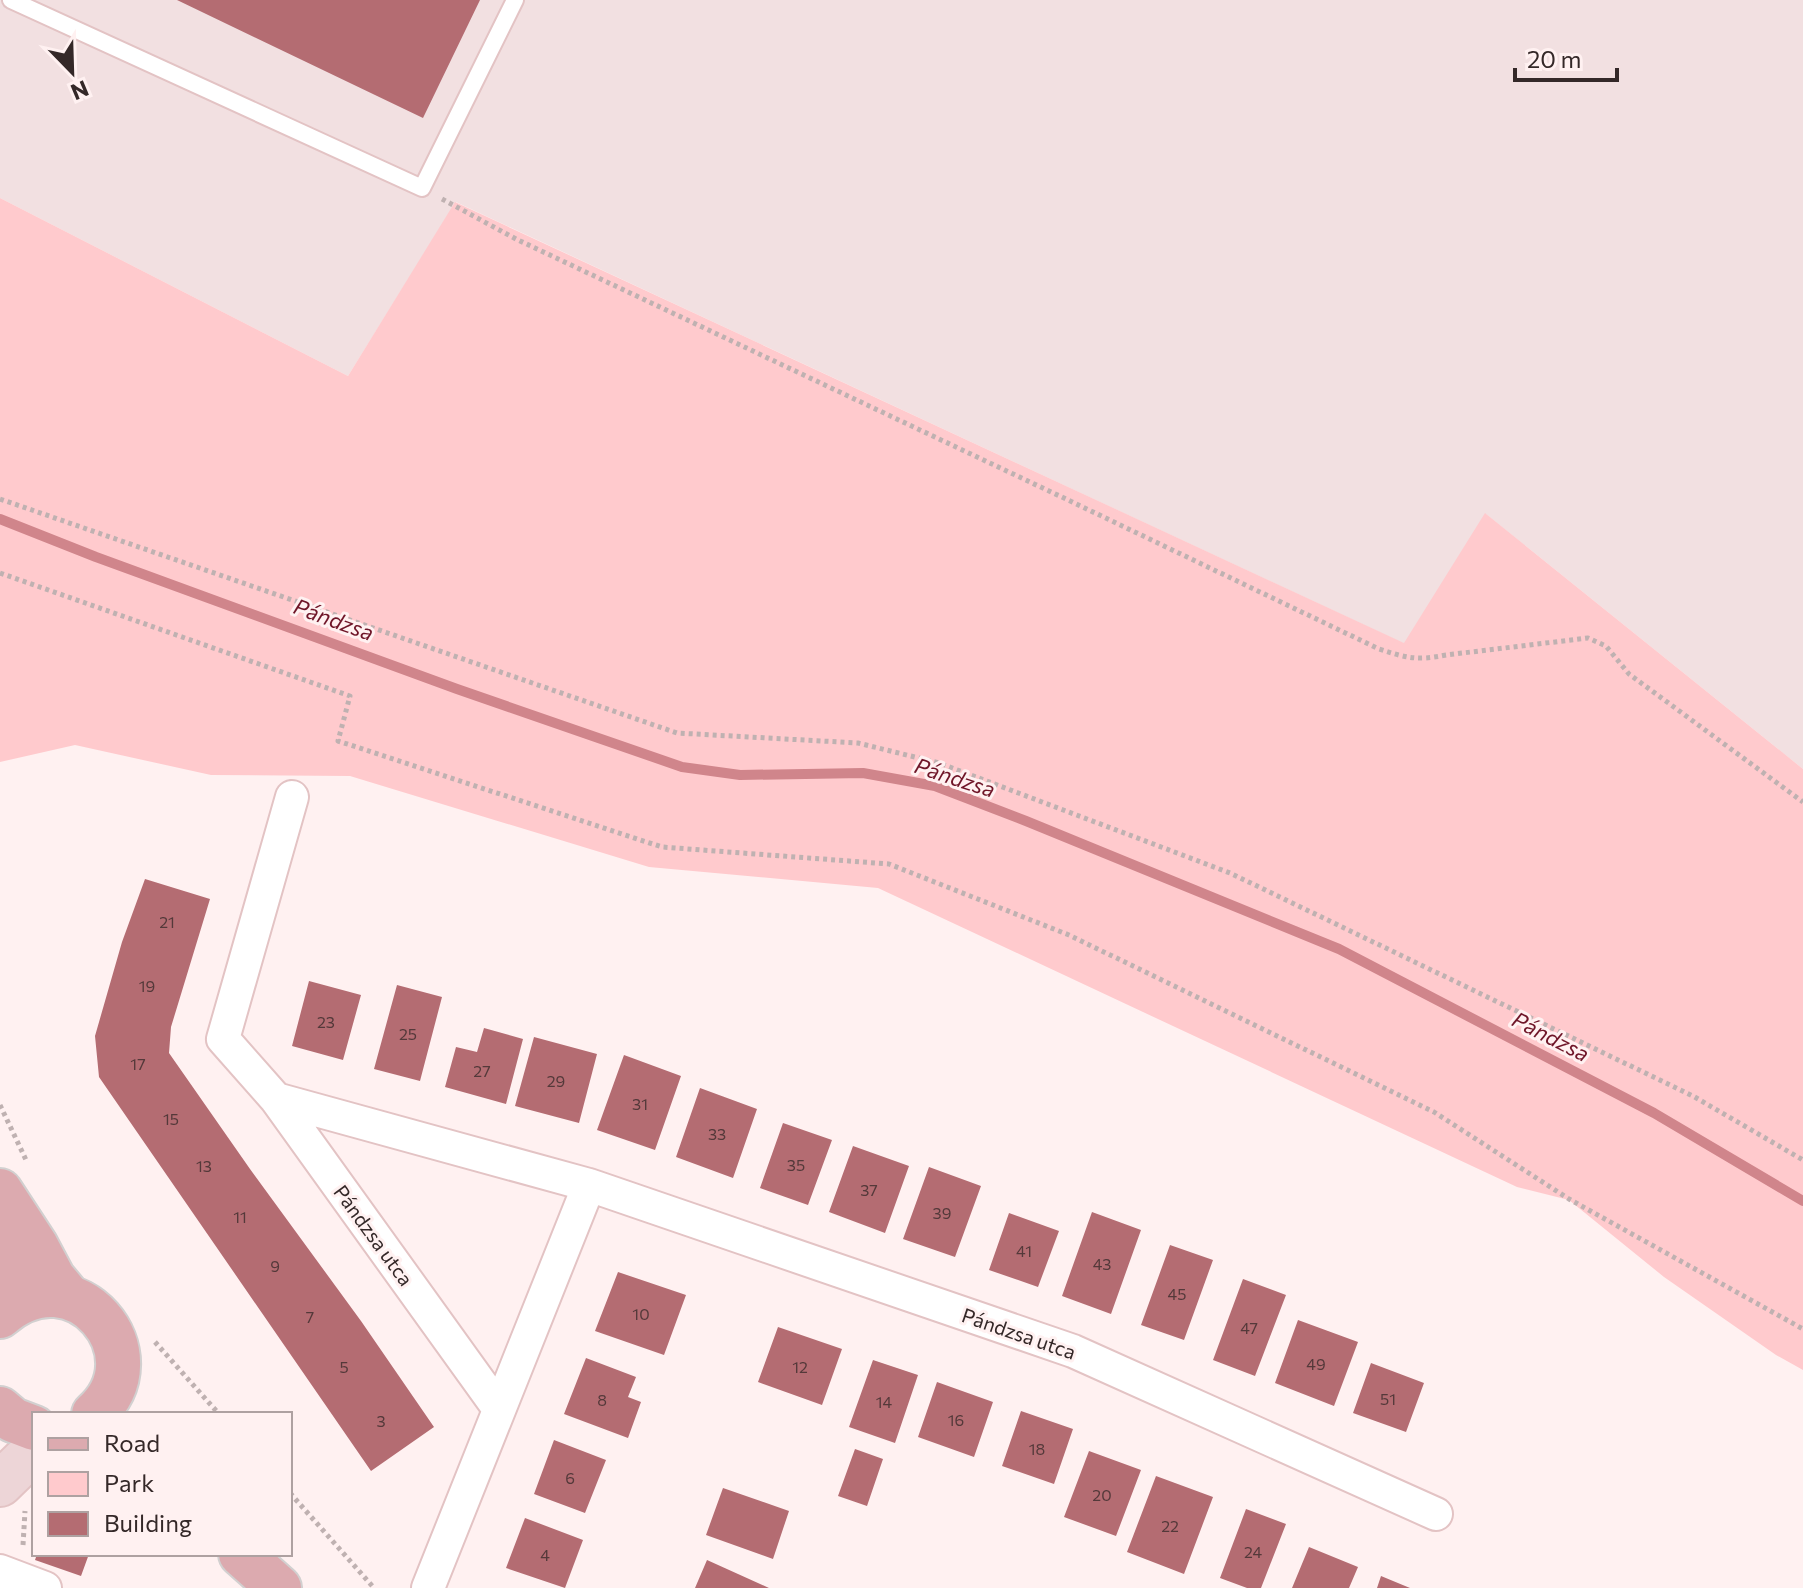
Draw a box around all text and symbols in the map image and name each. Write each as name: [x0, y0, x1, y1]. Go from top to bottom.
north arrow: [32, 32, 112, 112]
scale bar: [1515, 32, 1617, 82]
text: 20 m: [1527, 44, 1581, 73]
text: N: [67, 75, 93, 107]
water label: Pándzsa: [290, 592, 378, 646]
water label: Pándzsa: [911, 751, 999, 803]
house number: 21: [159, 912, 175, 931]
house number: 19: [139, 976, 155, 995]
water label: Pándzsa: [1508, 1005, 1594, 1067]
house number: 23: [317, 1012, 335, 1031]
house number: 25: [399, 1024, 417, 1043]
house number: 17: [130, 1054, 146, 1073]
house number: 27: [473, 1061, 491, 1080]
house number: 29: [547, 1071, 565, 1090]
house number: 31: [632, 1094, 648, 1113]
house number: 15: [163, 1109, 179, 1128]
house number: 33: [708, 1124, 726, 1143]
house number: 35: [787, 1155, 805, 1174]
house number: 13: [196, 1156, 212, 1175]
street label: Pándzsa utca: [329, 1180, 419, 1290]
house number: 37: [860, 1180, 878, 1199]
house number: 39: [933, 1203, 951, 1222]
house number: 11: [233, 1207, 247, 1226]
house number: 41: [1016, 1241, 1032, 1260]
house number: 43: [1093, 1254, 1111, 1273]
house number: 9: [270, 1256, 280, 1275]
house number: 45: [1168, 1284, 1186, 1303]
street label: Pándzsa utca: [959, 1302, 1079, 1364]
house number: 10: [632, 1304, 650, 1323]
house number: 7: [306, 1307, 314, 1326]
house number: 47: [1240, 1318, 1258, 1337]
house number: 49: [1306, 1354, 1326, 1373]
house number: 5: [339, 1357, 349, 1376]
house number: 12: [792, 1357, 808, 1376]
house number: 51: [1380, 1389, 1396, 1408]
house number: 8: [597, 1390, 607, 1409]
house number: 14: [876, 1392, 893, 1411]
house number: 16: [948, 1410, 964, 1429]
house number: 3: [376, 1411, 386, 1430]
legend: [32, 1412, 292, 1556]
text: Road: [104, 1428, 160, 1457]
house number: 18: [1029, 1439, 1045, 1458]
text: Park: [104, 1468, 154, 1497]
house number: 6: [565, 1468, 575, 1487]
house number: 20: [1092, 1485, 1112, 1504]
text: Building: [104, 1508, 192, 1537]
house number: 22: [1161, 1516, 1179, 1535]
house number: 24: [1244, 1542, 1262, 1561]
house number: 4: [540, 1545, 550, 1564]

